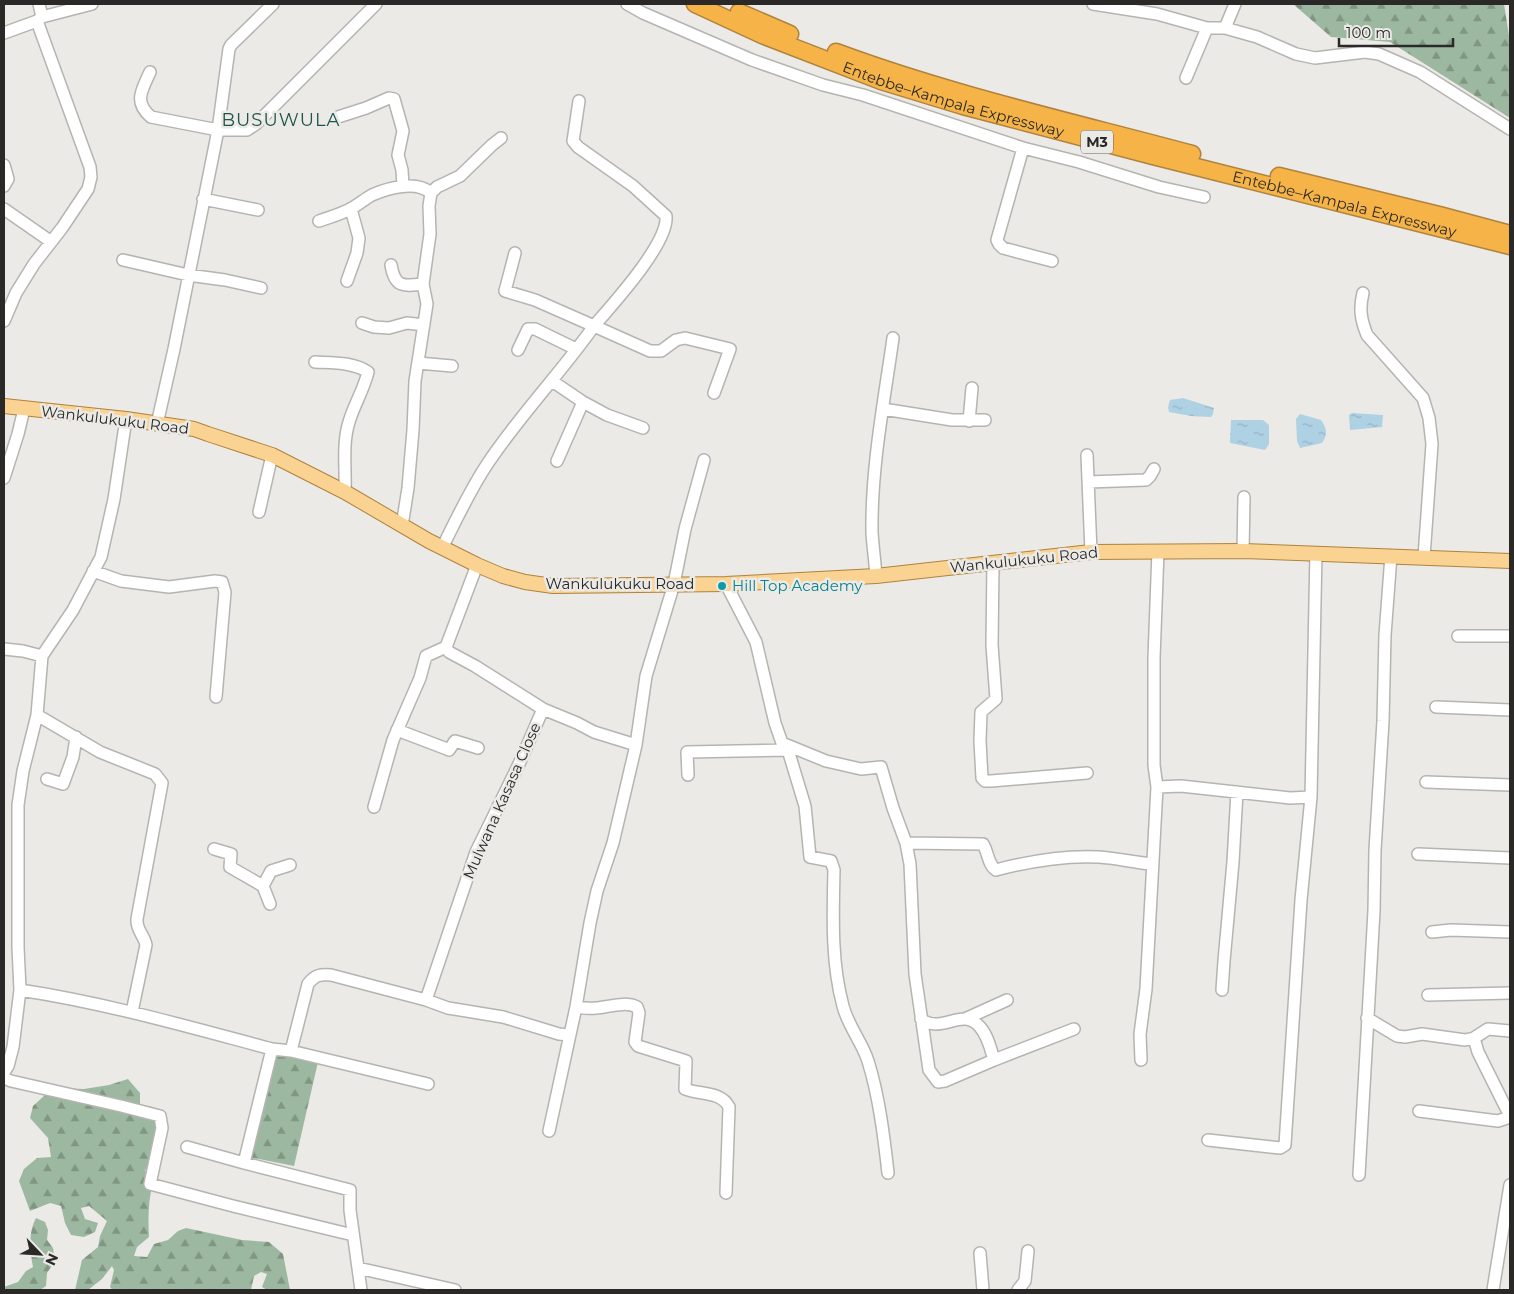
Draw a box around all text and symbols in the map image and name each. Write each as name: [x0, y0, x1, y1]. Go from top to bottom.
scale bar: [1339, 15, 1453, 47]
text: 100 m: [1346, 23, 1391, 42]
street label: Entebbe–Kampala Expressway: [840, 57, 1067, 141]
district label: BUSUWULA: [222, 109, 340, 131]
road number: M3: [1081, 130, 1113, 154]
street label: Entebbe–Kampala Expressway: [1231, 166, 1459, 241]
street label: Wankulukuku Road: [40, 401, 190, 438]
street label: Wankulukuku Road: [949, 542, 1099, 577]
street label: Wankulukuku Road: [546, 574, 694, 593]
place label: Hill Top Academy: [732, 576, 863, 595]
marker: Hill Top Academy: [716, 580, 728, 592]
street label: Mulwana Kasasa Close: [458, 720, 545, 882]
north arrow: [15, 1229, 65, 1279]
text: N: [41, 1251, 62, 1268]

